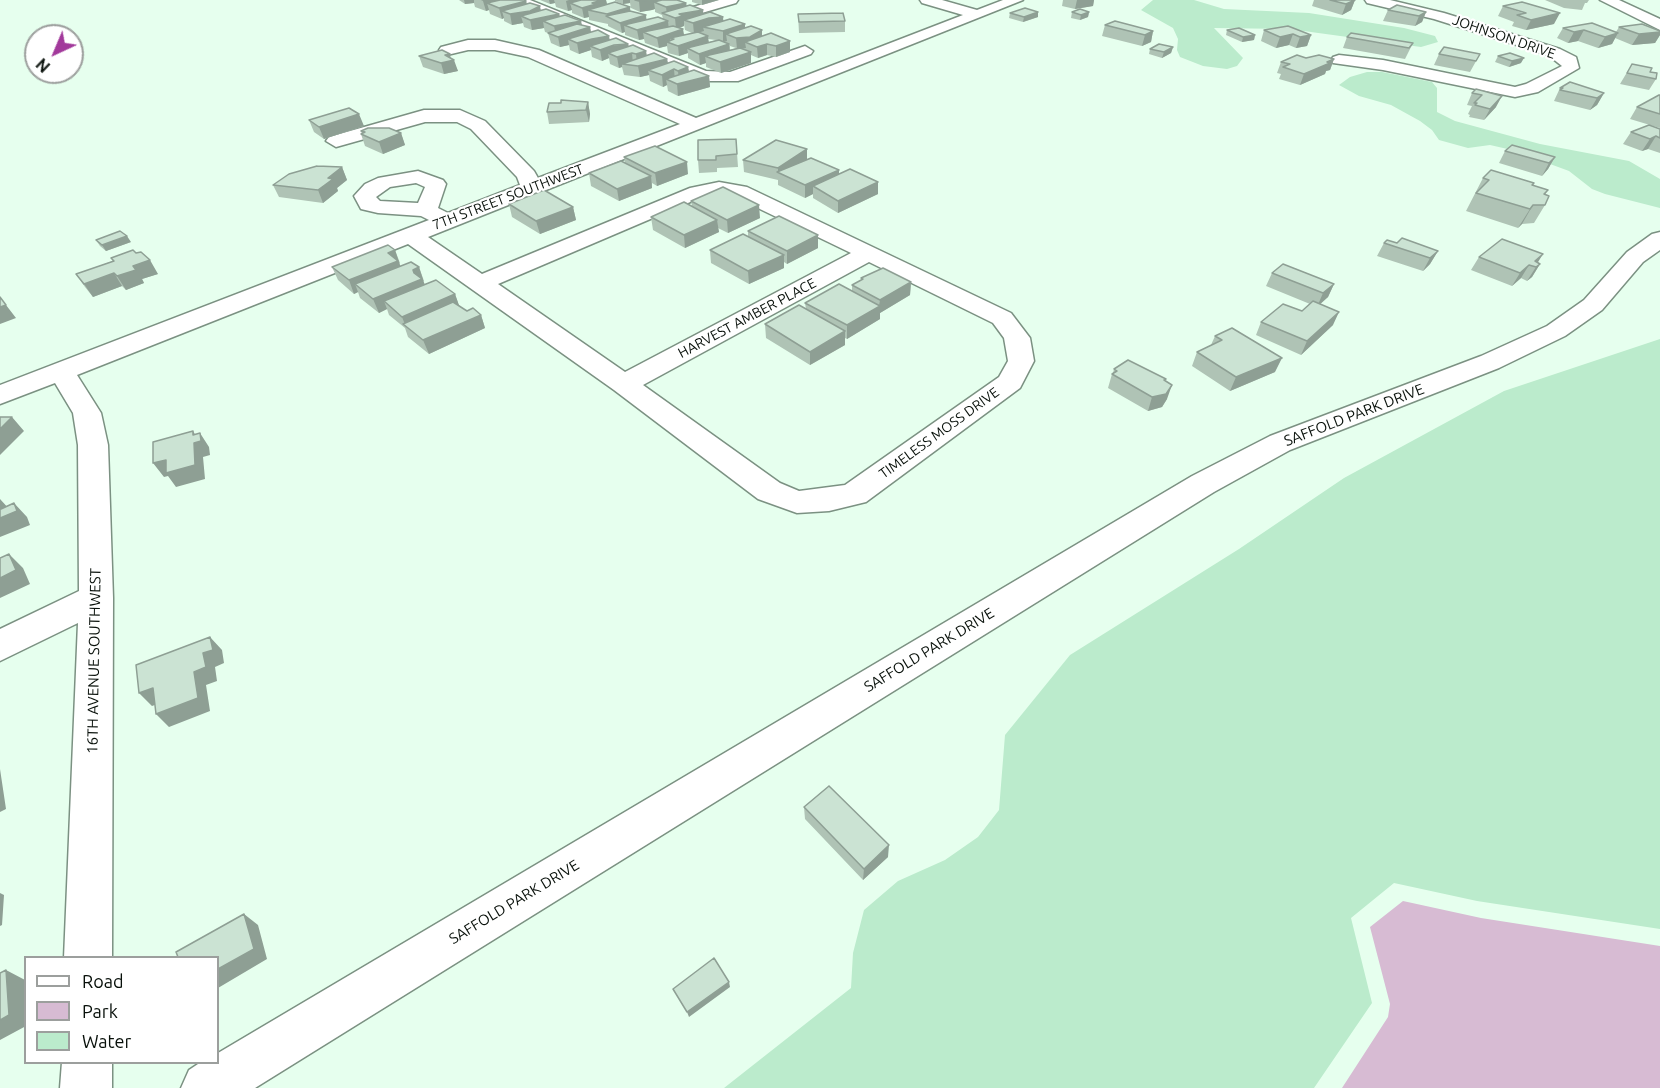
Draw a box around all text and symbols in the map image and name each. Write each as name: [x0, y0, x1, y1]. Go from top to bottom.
street label: JOHNSON DRIVE: [1450, 12, 1558, 62]
north arrow: [24, 24, 84, 84]
text: N: [32, 55, 53, 76]
street label: 7TH STREET SOUTHWEST: [430, 160, 586, 234]
street label: HARVEST AMBER PLACE: [675, 274, 819, 362]
street label: SAFFOLD PARK DRIVE: [1281, 380, 1427, 450]
street label: TIMELESS MOSS DRIVE: [876, 384, 1002, 482]
street label: 16TH AVENUE SOUTHWEST: [83, 568, 105, 754]
street label: SAFFOLD PARK DRIVE: [861, 604, 997, 696]
street label: SAFFOLD PARK DRIVE: [446, 856, 582, 948]
legend: [24, 956, 219, 1064]
text: Road: [82, 971, 124, 991]
text: Park: [82, 1001, 118, 1021]
text: Water: [82, 1031, 131, 1051]

